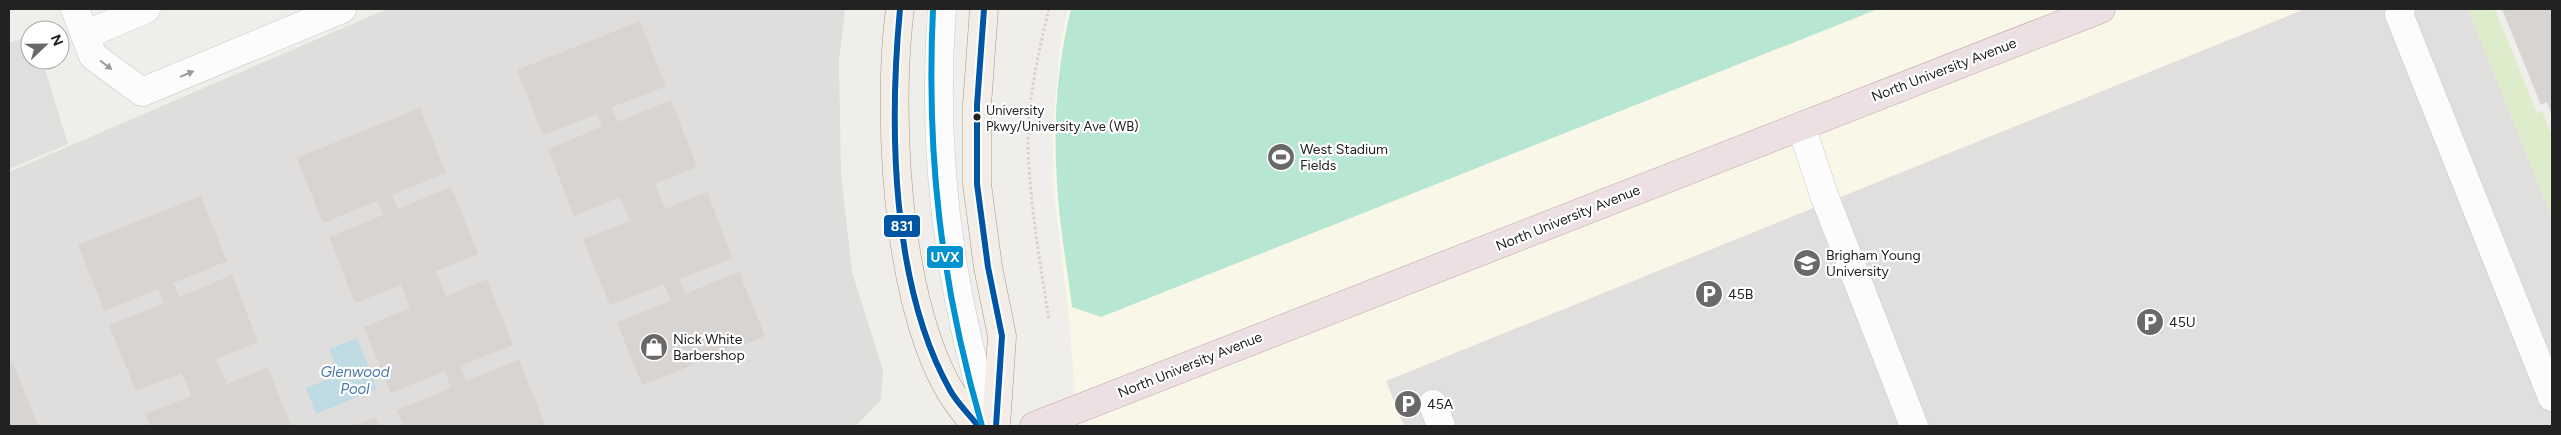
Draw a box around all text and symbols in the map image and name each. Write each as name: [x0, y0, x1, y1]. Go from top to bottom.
north arrow: [20, 20, 70, 70]
text: N: [47, 32, 66, 49]
street label: North University Avenue: [1869, 34, 2019, 106]
one-way arrow: [99, 60, 112, 71]
one-way arrow: [180, 69, 194, 77]
place label: University Pkwy/University Ave (WB): [986, 103, 1139, 134]
marker: University Pkwy/University Ave (WB): [972, 112, 982, 122]
place label: West Stadium Fields: [1300, 141, 1388, 174]
sports icon: West Stadium Fields: [1266, 142, 1296, 172]
street label: North University Avenue: [1493, 181, 1643, 255]
line badge: 831: [883, 214, 921, 238]
text: 831: [891, 218, 913, 235]
line badge: UVX: [926, 245, 964, 269]
place label: Brigham Young University: [1826, 247, 1921, 280]
school or university icon: Brigham Young University: [1792, 248, 1822, 278]
text: UVX: [930, 249, 960, 266]
parking icon: 45B: [1694, 279, 1724, 309]
place label: 45B: [1728, 286, 1753, 303]
parking icon: 45U: [2135, 307, 2165, 337]
place label: 45U: [2169, 314, 2196, 331]
street label: North University Avenue: [1115, 328, 1265, 402]
place label: Nick White Barbershop: [673, 331, 745, 364]
shop icon: Nick White Barbershop: [639, 332, 669, 362]
water label: Glenwood Pool: [320, 363, 390, 398]
parking icon: 45A: [1393, 389, 1423, 419]
place label: 45A: [1427, 396, 1454, 413]

